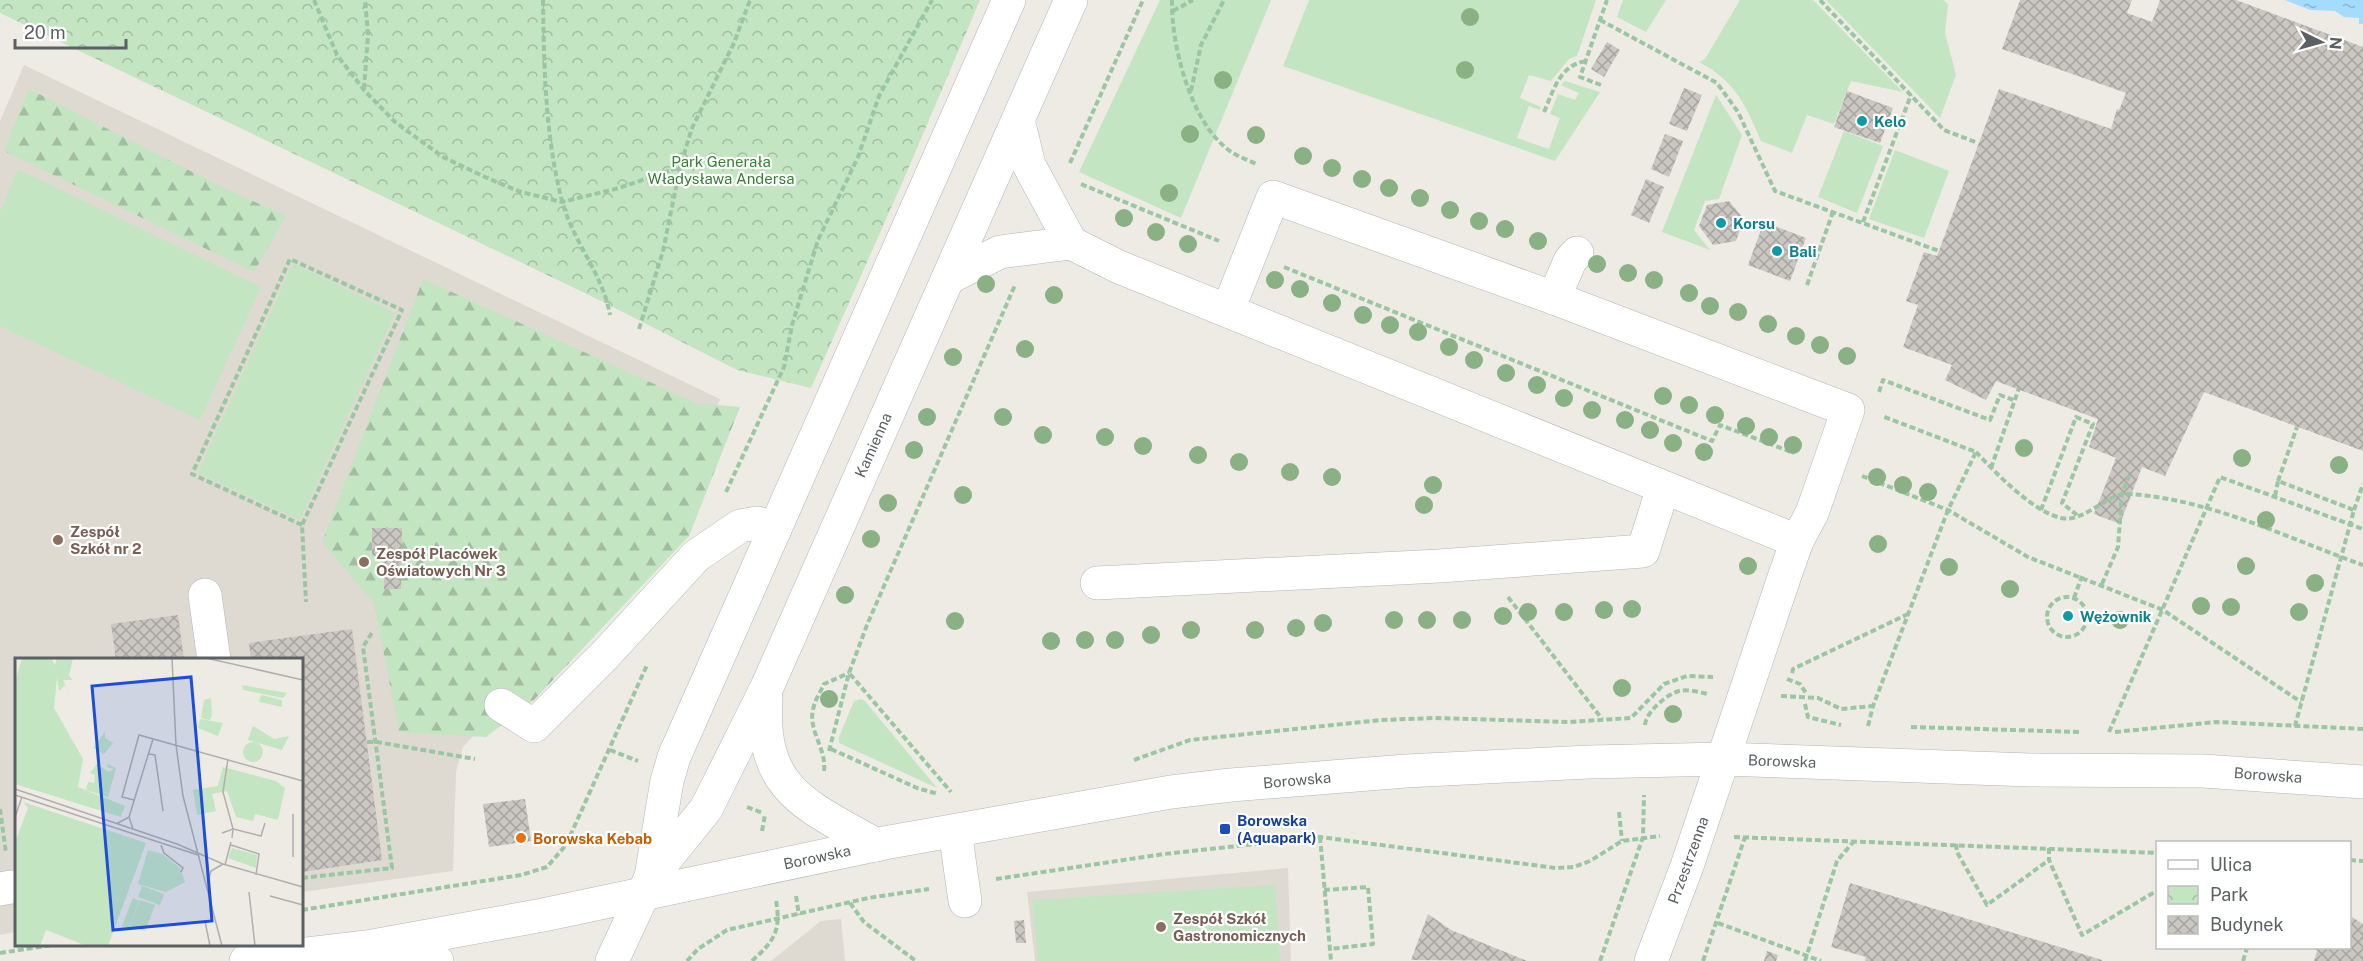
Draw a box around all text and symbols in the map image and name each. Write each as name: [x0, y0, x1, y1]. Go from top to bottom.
scale bar: [15, 12, 126, 50]
north arrow: [2291, 12, 2351, 72]
text: 20 m: [24, 22, 66, 43]
text: N: [2325, 36, 2345, 50]
place label: Kelo: [1874, 113, 1906, 130]
marker: Kelo: [1855, 114, 1869, 128]
park label: Park Generała Władysława Andersa: [647, 153, 795, 187]
place label: Korsu: [1733, 215, 1775, 232]
marker: Korsu: [1714, 216, 1728, 230]
place label: Bali: [1789, 243, 1817, 260]
marker: Bali: [1770, 244, 1784, 258]
street label: Kamienna: [851, 410, 895, 480]
place label: Zespół Szkół nr 2: [70, 523, 142, 557]
marker: Zespół Szkół nr 2: [51, 533, 65, 547]
place label: Zespół Placówek Oświatowych Nr 3: [376, 545, 506, 579]
marker: Zespół Placówek Oświatowych Nr 3: [357, 555, 371, 569]
place label: Wężownik: [2080, 608, 2152, 625]
marker: Wężownik: [2061, 609, 2075, 623]
inset map: [15, 658, 303, 946]
street label: Borowska: [1748, 751, 1816, 771]
street label: Borowska: [2233, 764, 2303, 786]
street label: Borowska: [1262, 769, 1332, 791]
place label: Borowska (Aquapark): [1237, 812, 1317, 846]
street label: Przestrzenna: [1664, 814, 1712, 906]
marker: Borowska (Aquapark): [1218, 822, 1232, 836]
place label: Borowska Kebab: [533, 830, 652, 847]
marker: Borowska Kebab: [514, 831, 528, 845]
legend: [2156, 841, 2351, 949]
street label: Borowska: [782, 842, 852, 872]
text: Ulica: [2210, 854, 2252, 875]
text: Park: [2210, 884, 2248, 905]
place label: Zespół Szkół Gastronomicznych: [1173, 910, 1306, 944]
text: Budynek: [2210, 914, 2284, 935]
marker: Zespół Szkół Gastronomicznych: [1154, 920, 1168, 934]

